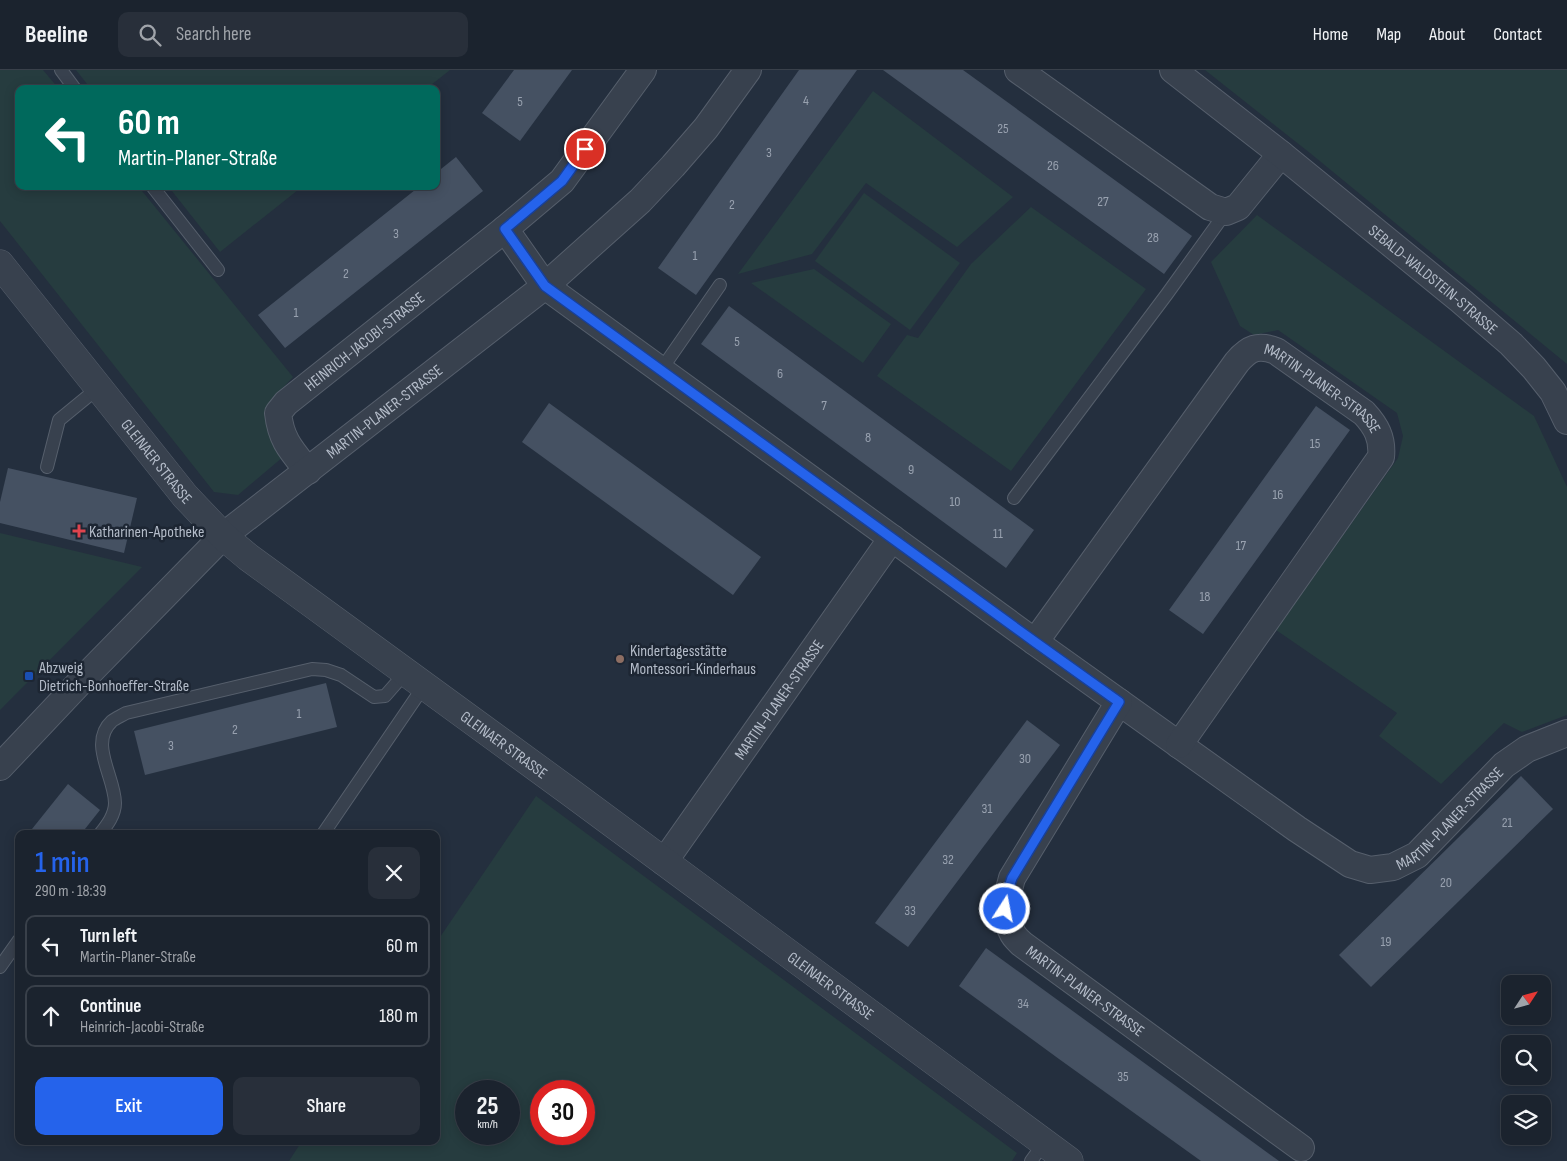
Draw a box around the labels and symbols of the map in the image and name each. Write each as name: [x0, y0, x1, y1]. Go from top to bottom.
house number: 4: [803, 92, 809, 109]
house number: 5: [517, 93, 523, 110]
house number: 25: [997, 120, 1009, 137]
pin: [564, 128, 606, 170]
house number: 3: [766, 144, 772, 161]
house number: 26: [1047, 157, 1059, 174]
house number: 27: [1097, 193, 1109, 210]
house number: 2: [729, 196, 735, 213]
street label: SEBALD-WALDSTEIN-STRASSE: [1364, 221, 1501, 339]
house number: 3: [393, 225, 399, 242]
house number: 28: [1147, 229, 1159, 246]
house number: 1: [693, 247, 698, 264]
house number: 2: [343, 265, 349, 282]
street label: HEINRICH-JACOBI-STRASSE: [301, 289, 429, 396]
house number: 1: [294, 304, 299, 321]
house number: 5: [734, 333, 740, 350]
street label: MARTIN-PLANER-STRASSE: [1262, 340, 1384, 437]
street label: MARTIN-PLANER-STRASSE: [323, 361, 447, 463]
house number: 6: [777, 365, 783, 382]
house number: 7: [821, 397, 827, 414]
street label: GLEINAER STRASSE: [116, 416, 195, 508]
house number: 8: [865, 429, 871, 446]
house number: 15: [1310, 435, 1321, 452]
house number: 9: [908, 461, 914, 478]
house number: 16: [1272, 486, 1284, 503]
house number: 10: [949, 493, 961, 510]
place label: Katharinen-Apotheke: [89, 523, 204, 542]
marker: Katharinen-Apotheke: [73, 525, 85, 537]
house number: 11: [993, 525, 1003, 542]
house number: 17: [1236, 537, 1247, 554]
house number: 18: [1199, 588, 1211, 605]
street label: MARTIN-PLANER-STRASSE: [731, 637, 828, 764]
place label: Kindertagesstätte Montessori-Kinderhaus: [630, 642, 756, 679]
marker: Kindertagesstätte Montessori-Kinderhaus: [614, 653, 626, 665]
place label: Abzweig Dietrich-Bonhoeffer-Straße: [38, 659, 189, 696]
marker: Abzweig Dietrich-Bonhoeffer-Straße: [23, 670, 35, 682]
house number: 1: [297, 705, 302, 722]
street label: GLEINAER STRASSE: [456, 707, 551, 783]
house number: 2: [232, 721, 238, 738]
house number: 3: [168, 737, 174, 754]
house number: 30: [1019, 750, 1031, 767]
street label: MARTIN-PLANER-STRASSE: [1393, 764, 1508, 875]
house number: 31: [982, 800, 992, 817]
house number: 21: [1502, 814, 1512, 831]
house number: 32: [942, 851, 954, 868]
house number: 20: [1440, 874, 1452, 891]
position arrow: [978, 882, 1030, 934]
house number: 33: [904, 902, 916, 919]
house number: 19: [1380, 933, 1392, 950]
street label: MARTIN-PLANER-STRASSE: [1022, 942, 1148, 1041]
street label: GLEINAER STRASSE: [783, 948, 877, 1025]
north arrow: [1501, 975, 1551, 1025]
house number: 34: [1017, 995, 1029, 1012]
house number: 35: [1117, 1068, 1129, 1085]
speed limit sign: 30: [530, 1080, 595, 1145]

